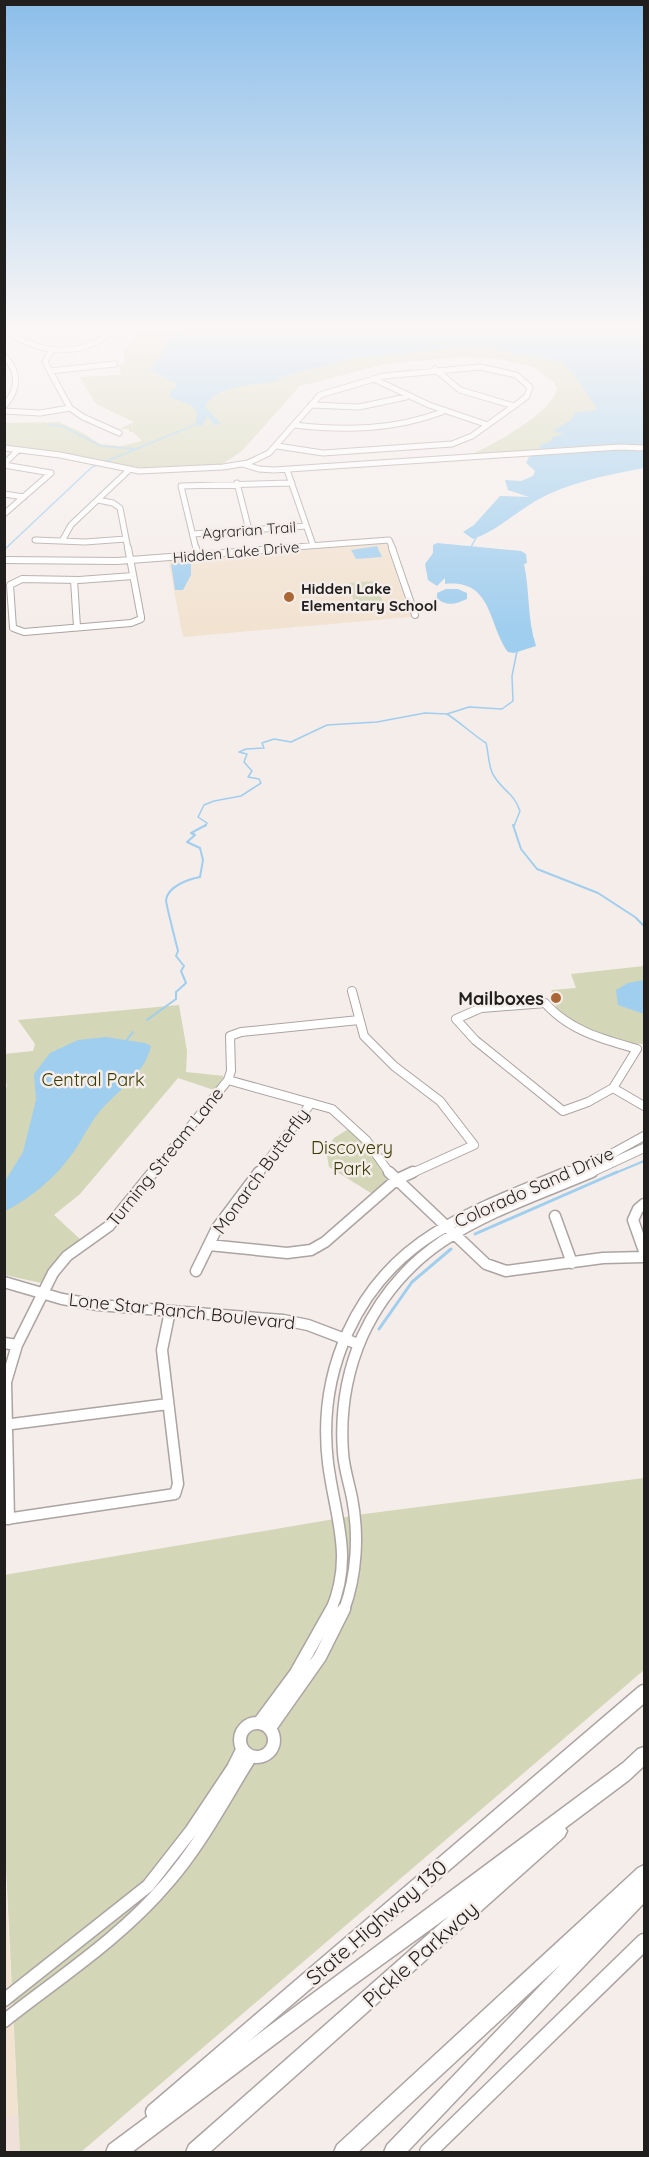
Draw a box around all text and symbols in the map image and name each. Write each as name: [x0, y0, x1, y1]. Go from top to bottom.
street label: Agrarian Trail: [201, 517, 297, 543]
street label: Hidden Lake Drive: [172, 537, 300, 567]
place label: Hidden Lake Elementary School: [301, 579, 437, 615]
marker: Hidden Lake Elementary School: [282, 590, 296, 604]
place label: Mailboxes: [458, 987, 544, 1010]
marker: Mailboxes: [549, 991, 563, 1005]
park label: Central Park: [41, 1068, 145, 1091]
street label: Turning Stream Lane: [102, 1083, 228, 1231]
street label: Monarch Butterfly: [208, 1104, 314, 1238]
park label: Discovery Park: [311, 1136, 393, 1180]
street label: Colorado Sand Drive: [451, 1141, 617, 1233]
street label: Lone Star Ranch Boulevard: [68, 1288, 296, 1334]
street label: State Highway 130: [300, 1854, 452, 1990]
street label: Pickle Parkway: [357, 1895, 483, 2013]

